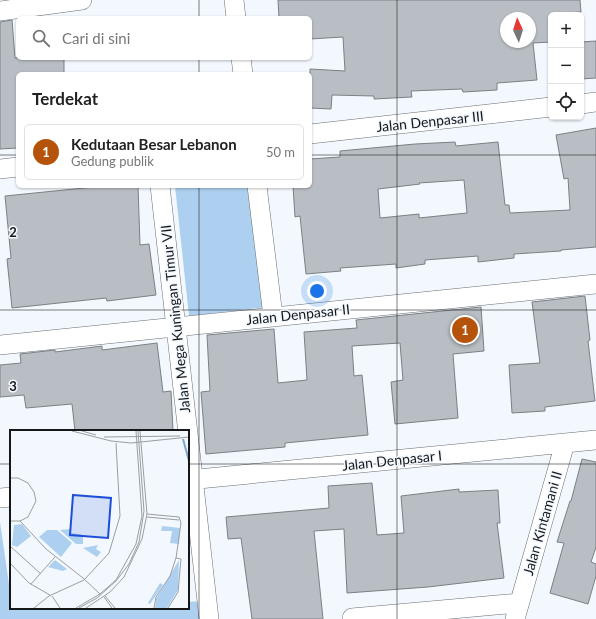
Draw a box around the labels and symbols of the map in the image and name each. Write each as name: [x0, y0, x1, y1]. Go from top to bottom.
north arrow: [500, 12, 536, 48]
street label: Jalan Denpasar III: [375, 107, 485, 135]
text: 2: [9, 224, 17, 240]
street label: Jalan Mega Kuningan Timur VII: [157, 224, 193, 414]
your location: [307, 281, 327, 301]
street label: Jalan Denpasar II: [245, 300, 351, 328]
pin: 1: [452, 315, 478, 345]
text: 3: [9, 378, 17, 394]
inset map: [10, 430, 189, 609]
street label: Jalan Denpasar I: [341, 446, 443, 474]
street label: Jalan Kintamani II: [519, 469, 565, 577]

